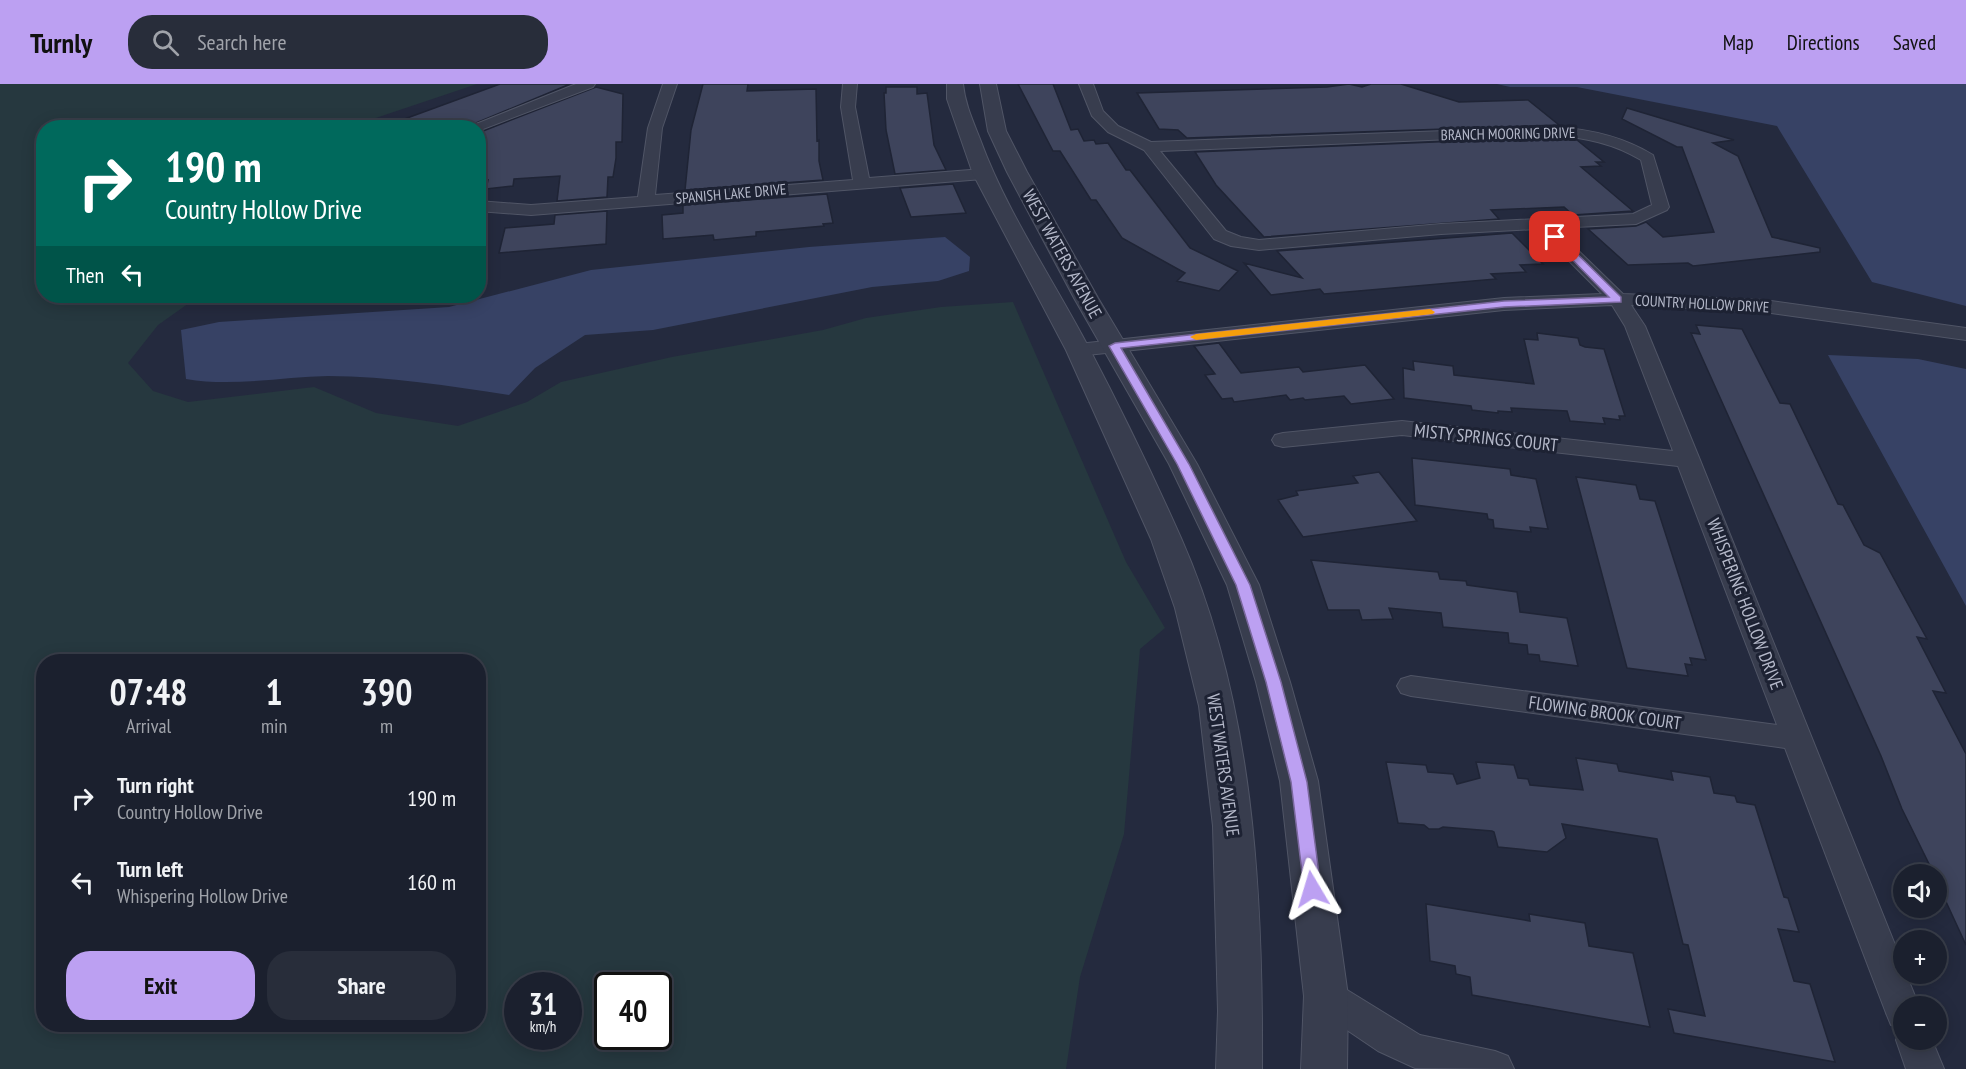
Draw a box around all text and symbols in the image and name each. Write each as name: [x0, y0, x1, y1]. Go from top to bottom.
search box: [128, 15, 548, 69]
text: Turnly: [30, 24, 92, 61]
icon: search: [149, 26, 182, 59]
text: Search here: [197, 28, 287, 56]
text: Map: [1723, 29, 1754, 56]
text: Directions: [1787, 29, 1860, 56]
text: Saved: [1893, 29, 1936, 56]
street label: BRANCH MOORING DRIVE: [1441, 123, 1575, 144]
text: 190 m: [165, 139, 262, 194]
icon: right: [66, 144, 144, 222]
street label: SPANISH LAKE DRIVE: [675, 179, 787, 208]
street label: WEST WATERS AVENUE: [1018, 185, 1107, 322]
text: Country Hollow Drive: [165, 192, 362, 226]
pin: [1529, 211, 1580, 262]
icon: arrive: [1538, 220, 1571, 253]
icon: left: [116, 258, 149, 291]
text: Then: [66, 261, 104, 289]
street label: COUNTRY HOLLOW DRIVE: [1634, 290, 1770, 317]
street label: MISTY SPRINGS COURT: [1413, 419, 1559, 456]
street label: WHISPERING HOLLOW DRIVE: [1702, 515, 1789, 693]
text: 07:48: [110, 668, 187, 715]
text: 1: [265, 668, 283, 715]
text: 390: [361, 668, 412, 715]
street label: FLOWING BROOK COURT: [1527, 690, 1683, 735]
street label: WEST WATERS AVENUE: [1202, 692, 1245, 838]
text: Arrival: [126, 713, 171, 739]
text: min: [261, 713, 287, 739]
text: m: [380, 713, 393, 739]
text: Turn right: [117, 771, 194, 799]
icon: right: [66, 782, 99, 815]
text: 190 m: [407, 784, 456, 812]
text: Country Hollow Drive: [117, 799, 263, 825]
text: Turn left: [117, 855, 183, 883]
position arrow: [1280, 857, 1344, 921]
map controls: [1893, 864, 1947, 1050]
button: sound: [1893, 864, 1947, 918]
icon: left: [66, 866, 99, 899]
text: 160 m: [407, 868, 456, 896]
text: Whispering Hollow Drive: [117, 883, 288, 909]
button: +: [1893, 930, 1947, 984]
button: Exit: [66, 951, 255, 1020]
button: Share: [267, 951, 456, 1020]
speed limit sign: 40: [594, 972, 672, 1050]
text: 31: [529, 984, 557, 1023]
button: −: [1893, 996, 1947, 1050]
text: km/h: [530, 1017, 556, 1036]

